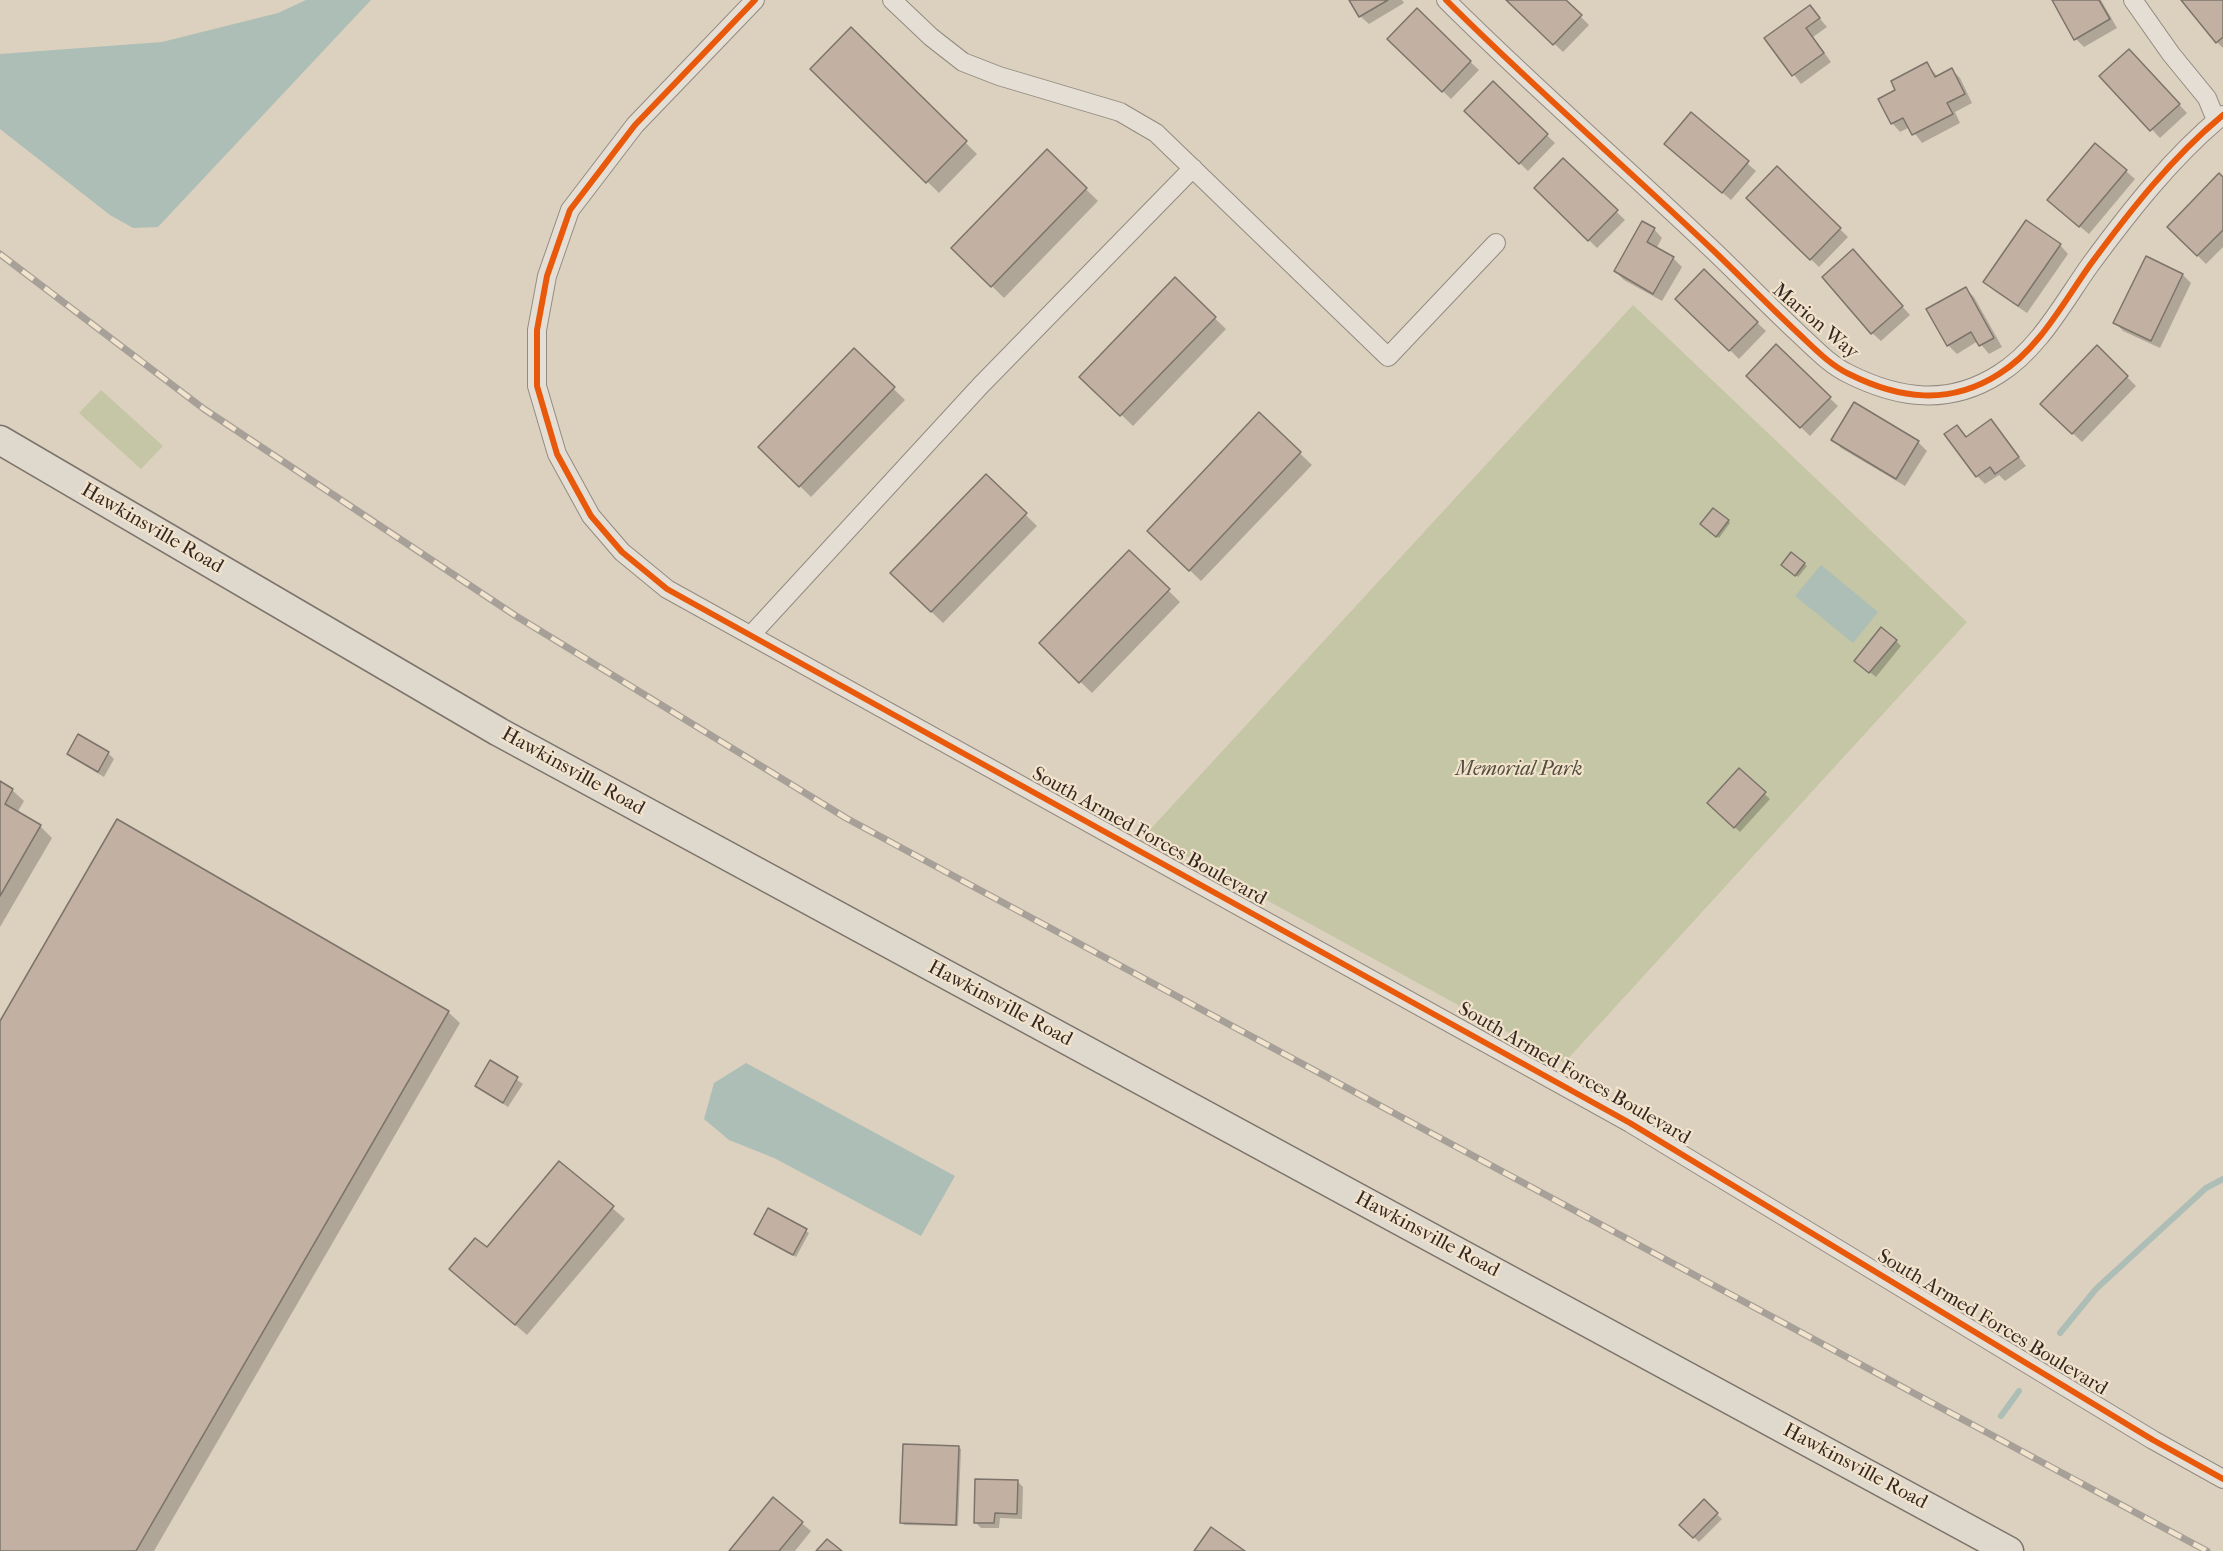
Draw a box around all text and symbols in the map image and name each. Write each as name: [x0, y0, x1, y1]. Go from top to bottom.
street label: Marion Way: [1767, 279, 1863, 365]
street label: Hawkinsville Road: [77, 479, 227, 579]
street label: Hawkinsville Road: [497, 723, 649, 821]
park label: Memorial Park: [1456, 758, 1582, 782]
street label: South Armed Forces Boulevard: [1028, 762, 1270, 912]
street label: Hawkinsville Road: [924, 956, 1076, 1052]
street label: South Armed Forces Boulevard: [1454, 998, 1694, 1150]
street label: Hawkinsville Road: [1351, 1187, 1503, 1283]
street label: South Armed Forces Boulevard: [1873, 1245, 2111, 1401]
street label: Hawkinsville Road: [1779, 1419, 1931, 1515]

